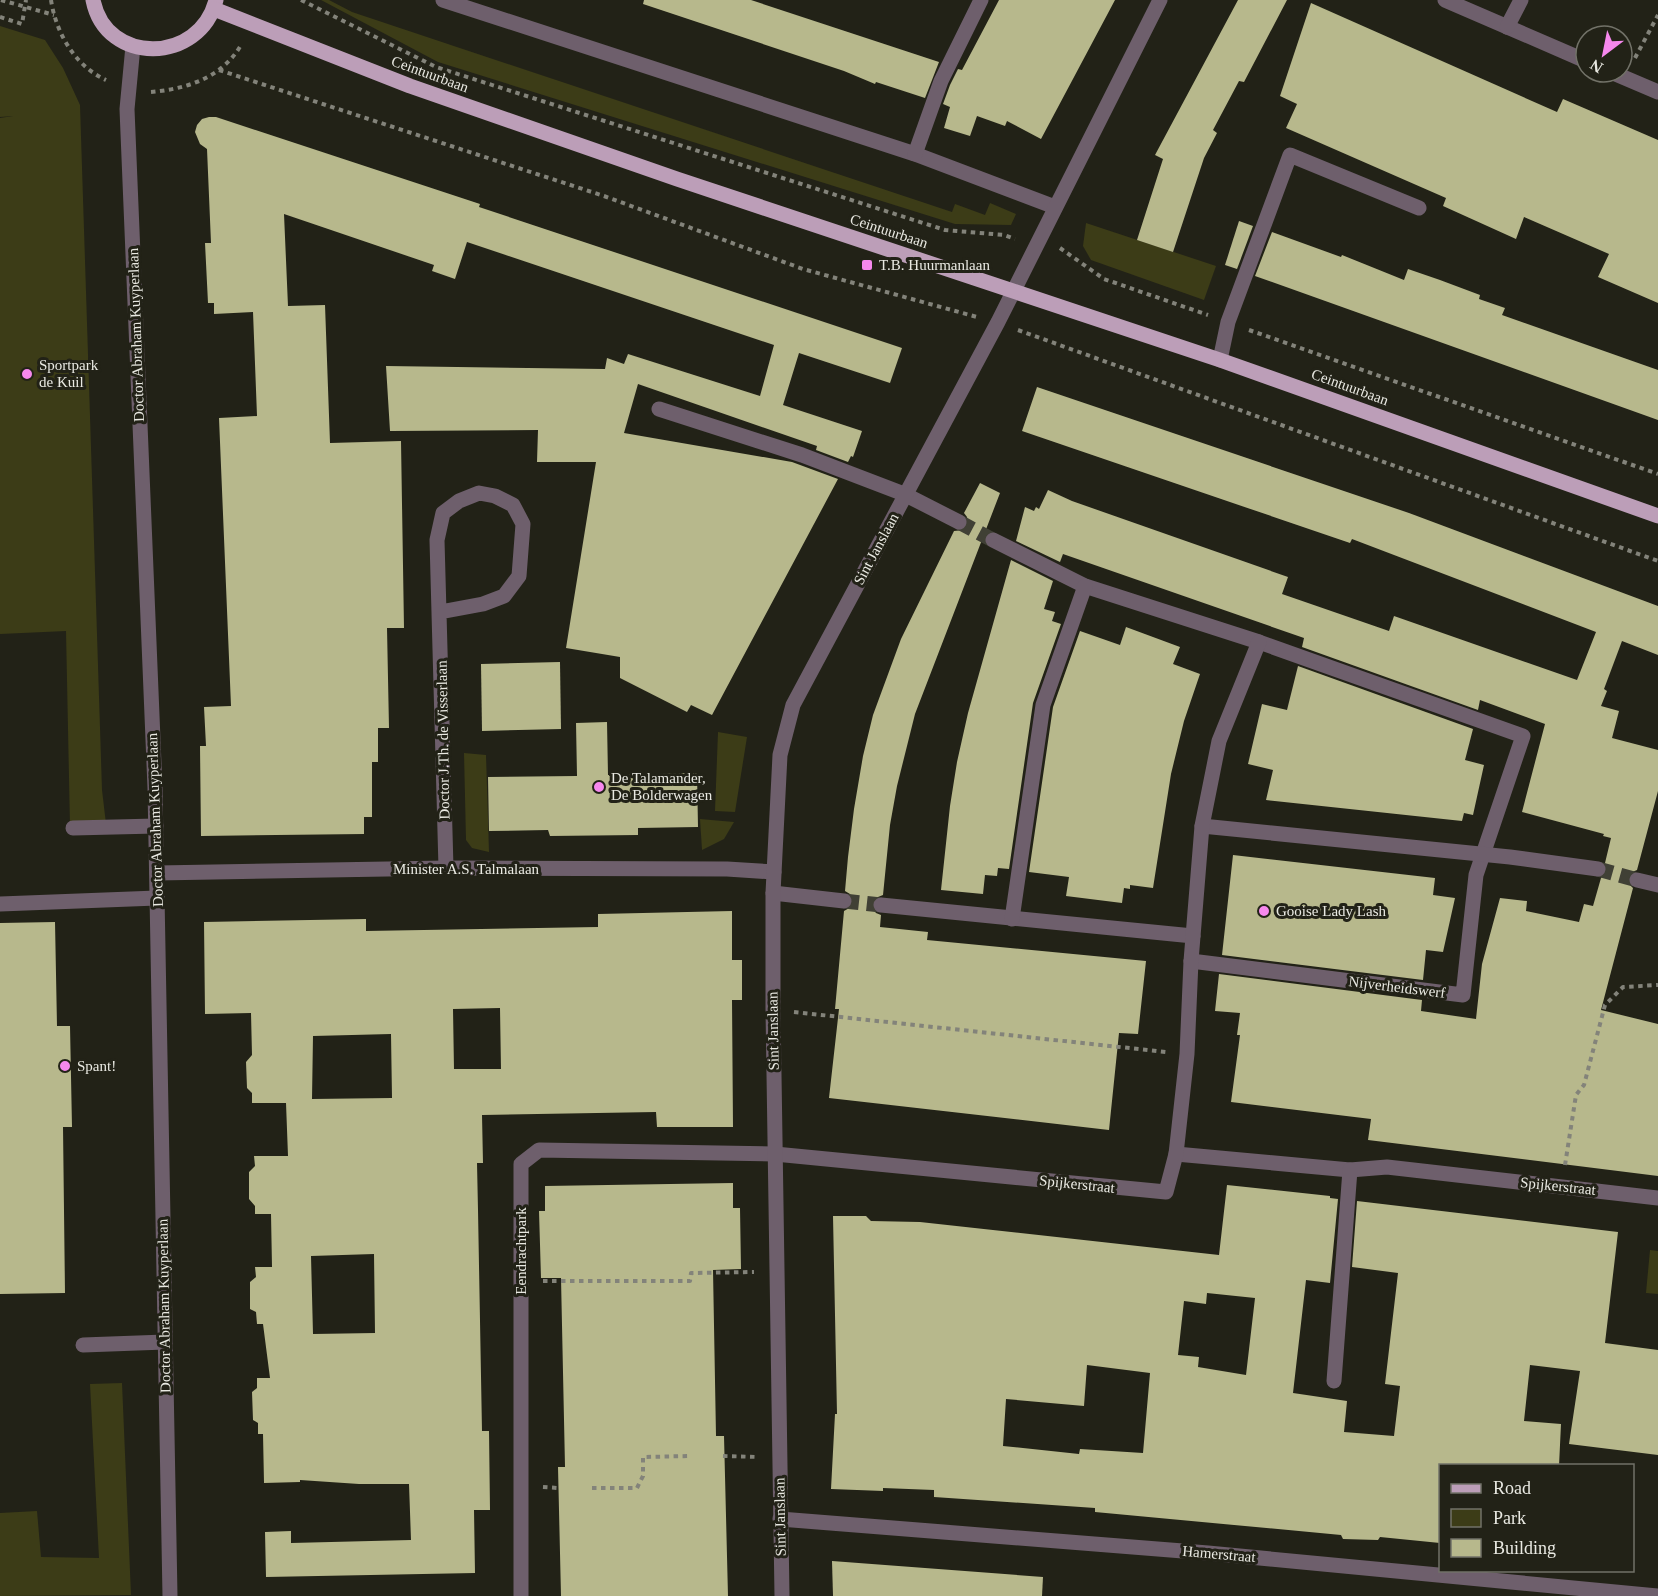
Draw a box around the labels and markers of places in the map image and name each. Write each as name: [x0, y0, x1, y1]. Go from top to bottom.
place label: T.B. Huurmanlaan: [879, 257, 990, 273]
marker: T.B. Huurmanlaan: [860, 258, 874, 272]
place label: Sportpark de Kuil: [39, 357, 99, 390]
marker: Sportpark de Kuil: [20, 367, 34, 381]
place label: De Talamander, De Bolderwagen: [611, 770, 713, 803]
marker: De Talamander, De Bolderwagen: [592, 780, 606, 794]
place label: Gooise Lady Lash: [1276, 903, 1386, 919]
marker: Gooise Lady Lash: [1257, 904, 1271, 918]
place label: Spant!: [77, 1058, 116, 1074]
marker: Spant!: [58, 1059, 72, 1073]

